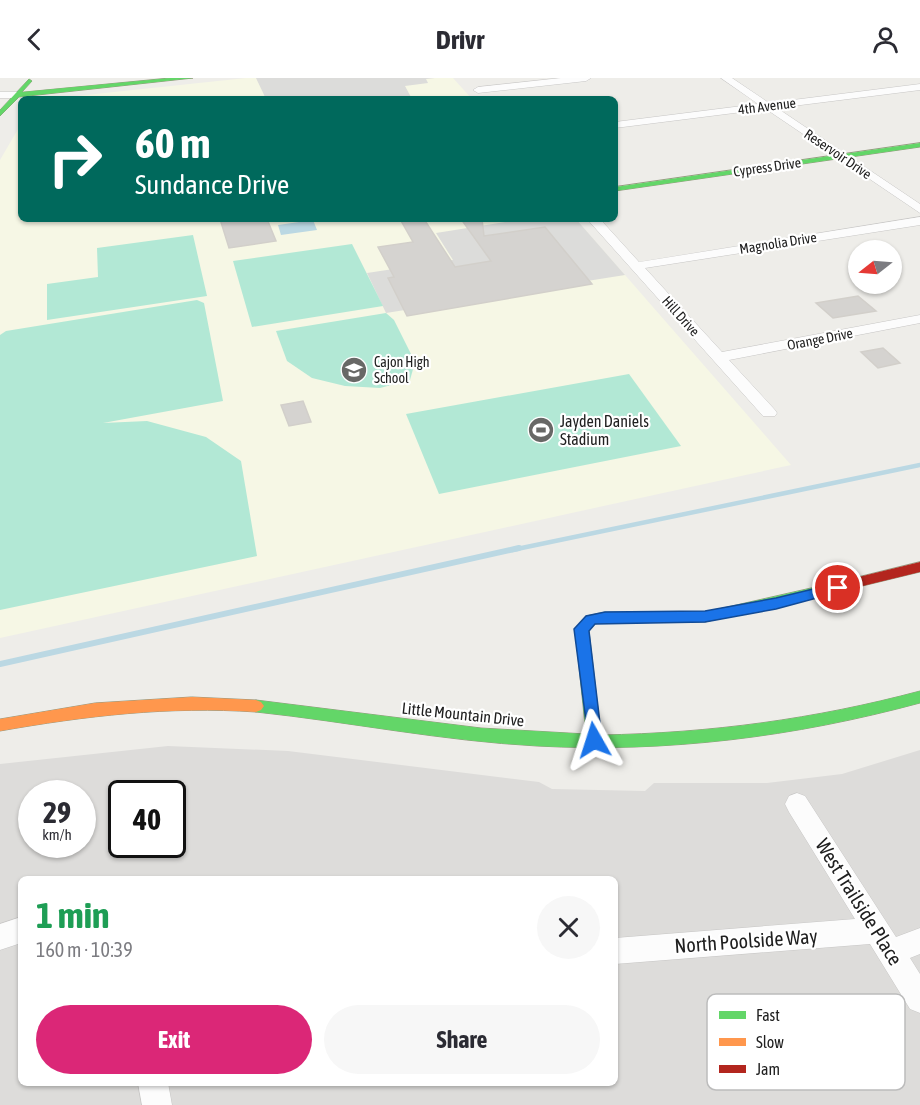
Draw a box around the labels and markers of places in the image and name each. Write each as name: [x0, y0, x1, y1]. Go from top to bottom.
place label: Cajon High School: [374, 354, 429, 386]
school or university icon: Cajon High School: [339, 355, 369, 385]
place label: Jayden Daniels Stadium: [560, 412, 649, 448]
sports icon: Jayden Daniels Stadium: [526, 415, 556, 445]
pin: [812, 562, 863, 613]

